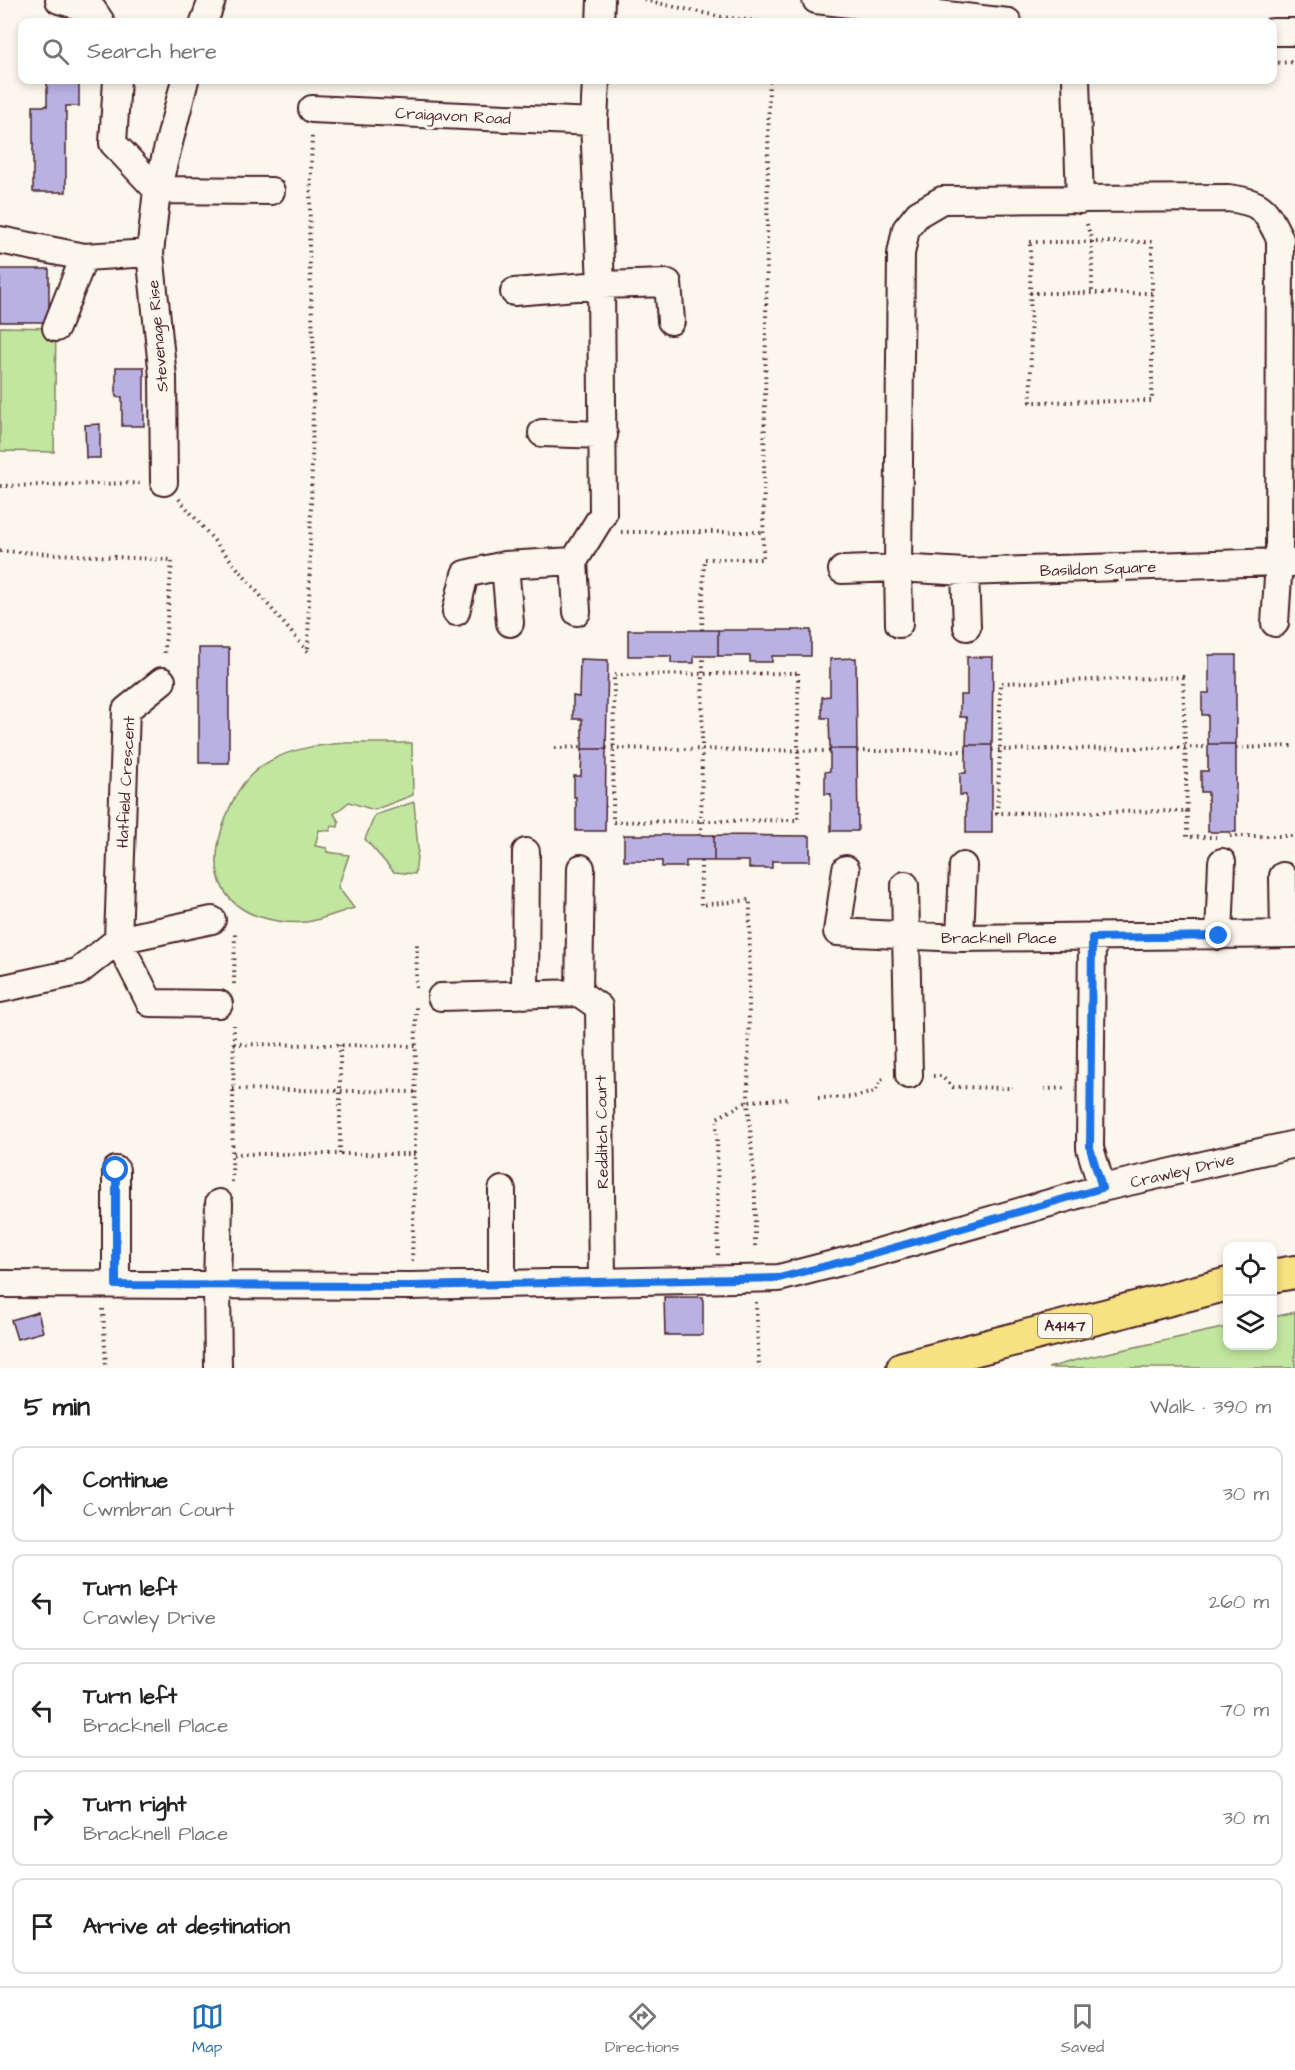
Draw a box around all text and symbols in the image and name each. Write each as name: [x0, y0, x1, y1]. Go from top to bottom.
search box: [18, 18, 1277, 84]
icon: search: [39, 35, 72, 68]
text: Search here: [87, 36, 217, 67]
street label: Craigavon Road: [395, 102, 511, 131]
street label: Stevenage Rise: [142, 279, 175, 393]
street label: Basildon Square: [1040, 556, 1157, 582]
street label: Hatfield Crescent: [112, 715, 140, 849]
route end: [1205, 922, 1231, 948]
street label: Bracknell Place: [941, 927, 1057, 949]
street label: Redditch Court: [590, 1074, 614, 1189]
street label: Crawley Drive: [1128, 1148, 1237, 1195]
route start: [102, 1156, 128, 1182]
map controls: [1223, 1242, 1277, 1350]
button: locate: [1223, 1242, 1277, 1296]
button: layers: [1223, 1296, 1277, 1350]
road number: A4147: [1038, 1314, 1092, 1338]
text: 5 min: [24, 1389, 90, 1425]
text: Walk · 390 m: [1150, 1393, 1271, 1421]
text: Continue: [83, 1465, 168, 1496]
icon: ahead: [26, 1478, 59, 1511]
text: 30 m: [1223, 1480, 1269, 1508]
text: Cwmbran Court: [83, 1496, 234, 1524]
text: Turn left: [83, 1573, 177, 1604]
icon: left: [26, 1586, 59, 1619]
text: 260 m: [1209, 1588, 1269, 1616]
text: Crawley Drive: [83, 1604, 216, 1632]
text: Turn left: [83, 1681, 177, 1712]
icon: left: [26, 1694, 59, 1727]
text: 70 m: [1221, 1696, 1269, 1724]
text: Bracknell Place: [83, 1712, 228, 1740]
text: Turn right: [83, 1789, 186, 1820]
icon: right: [26, 1802, 59, 1835]
text: 30 m: [1223, 1804, 1269, 1832]
text: Bracknell Place: [83, 1820, 228, 1848]
icon: arrive: [26, 1910, 59, 1943]
text: Arrive at destination: [83, 1911, 290, 1942]
tab: Map: [191, 2000, 224, 2058]
tab: Directions: [605, 2000, 679, 2058]
tab: Saved: [1061, 2000, 1104, 2058]

